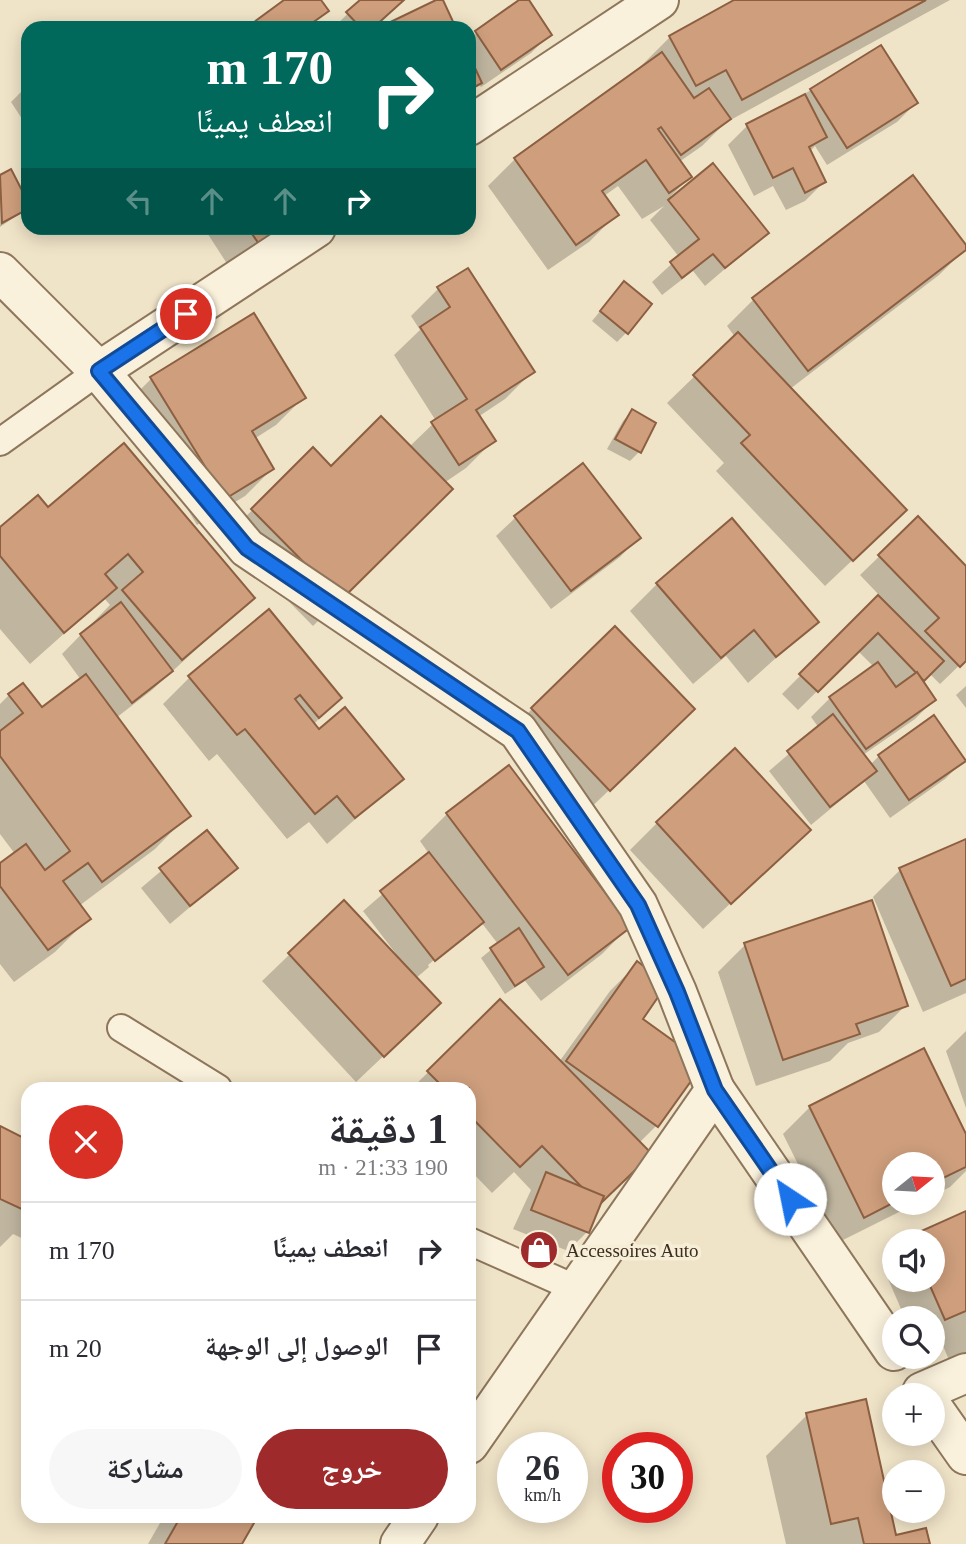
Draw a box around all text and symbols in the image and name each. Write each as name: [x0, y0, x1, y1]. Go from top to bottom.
text: 170 m: [206, 40, 333, 95]
icon: right: [357, 49, 448, 140]
text: انعطف يمينًا: [196, 103, 333, 139]
icon: left: [120, 182, 158, 220]
icon: ahead: [193, 182, 231, 220]
icon: ahead: [266, 182, 304, 220]
icon: right: [339, 182, 377, 220]
pin: [156, 284, 216, 344]
icon: arrive: [167, 295, 205, 333]
button: close: [49, 1105, 123, 1179]
text: 1 دقيقة: [328, 1106, 448, 1152]
north arrow: [882, 1152, 945, 1214]
map controls: [882, 1152, 945, 1523]
text: 190 m · 21:33: [318, 1155, 448, 1180]
position arrow: [753, 1162, 827, 1236]
shop icon: Accessoires Auto: [518, 1229, 560, 1271]
button: sound: [882, 1229, 945, 1292]
icon: right: [410, 1232, 448, 1270]
text: انعطف يمينًا: [272, 1234, 389, 1263]
text: 170 m: [49, 1236, 115, 1265]
place label: Accessoires Auto: [566, 1240, 698, 1261]
button: search: [882, 1306, 945, 1369]
icon: arrive: [410, 1330, 448, 1368]
text: الوصول إلى الوجهة: [205, 1332, 389, 1361]
text: 20 m: [49, 1334, 102, 1363]
button: +: [882, 1383, 945, 1446]
button: مشاركة: [49, 1429, 242, 1509]
button: خروج: [256, 1429, 448, 1509]
speed limit sign: 30: [602, 1432, 693, 1523]
text: 26: [525, 1449, 560, 1488]
button: −: [882, 1460, 945, 1523]
text: km/h: [524, 1485, 561, 1505]

